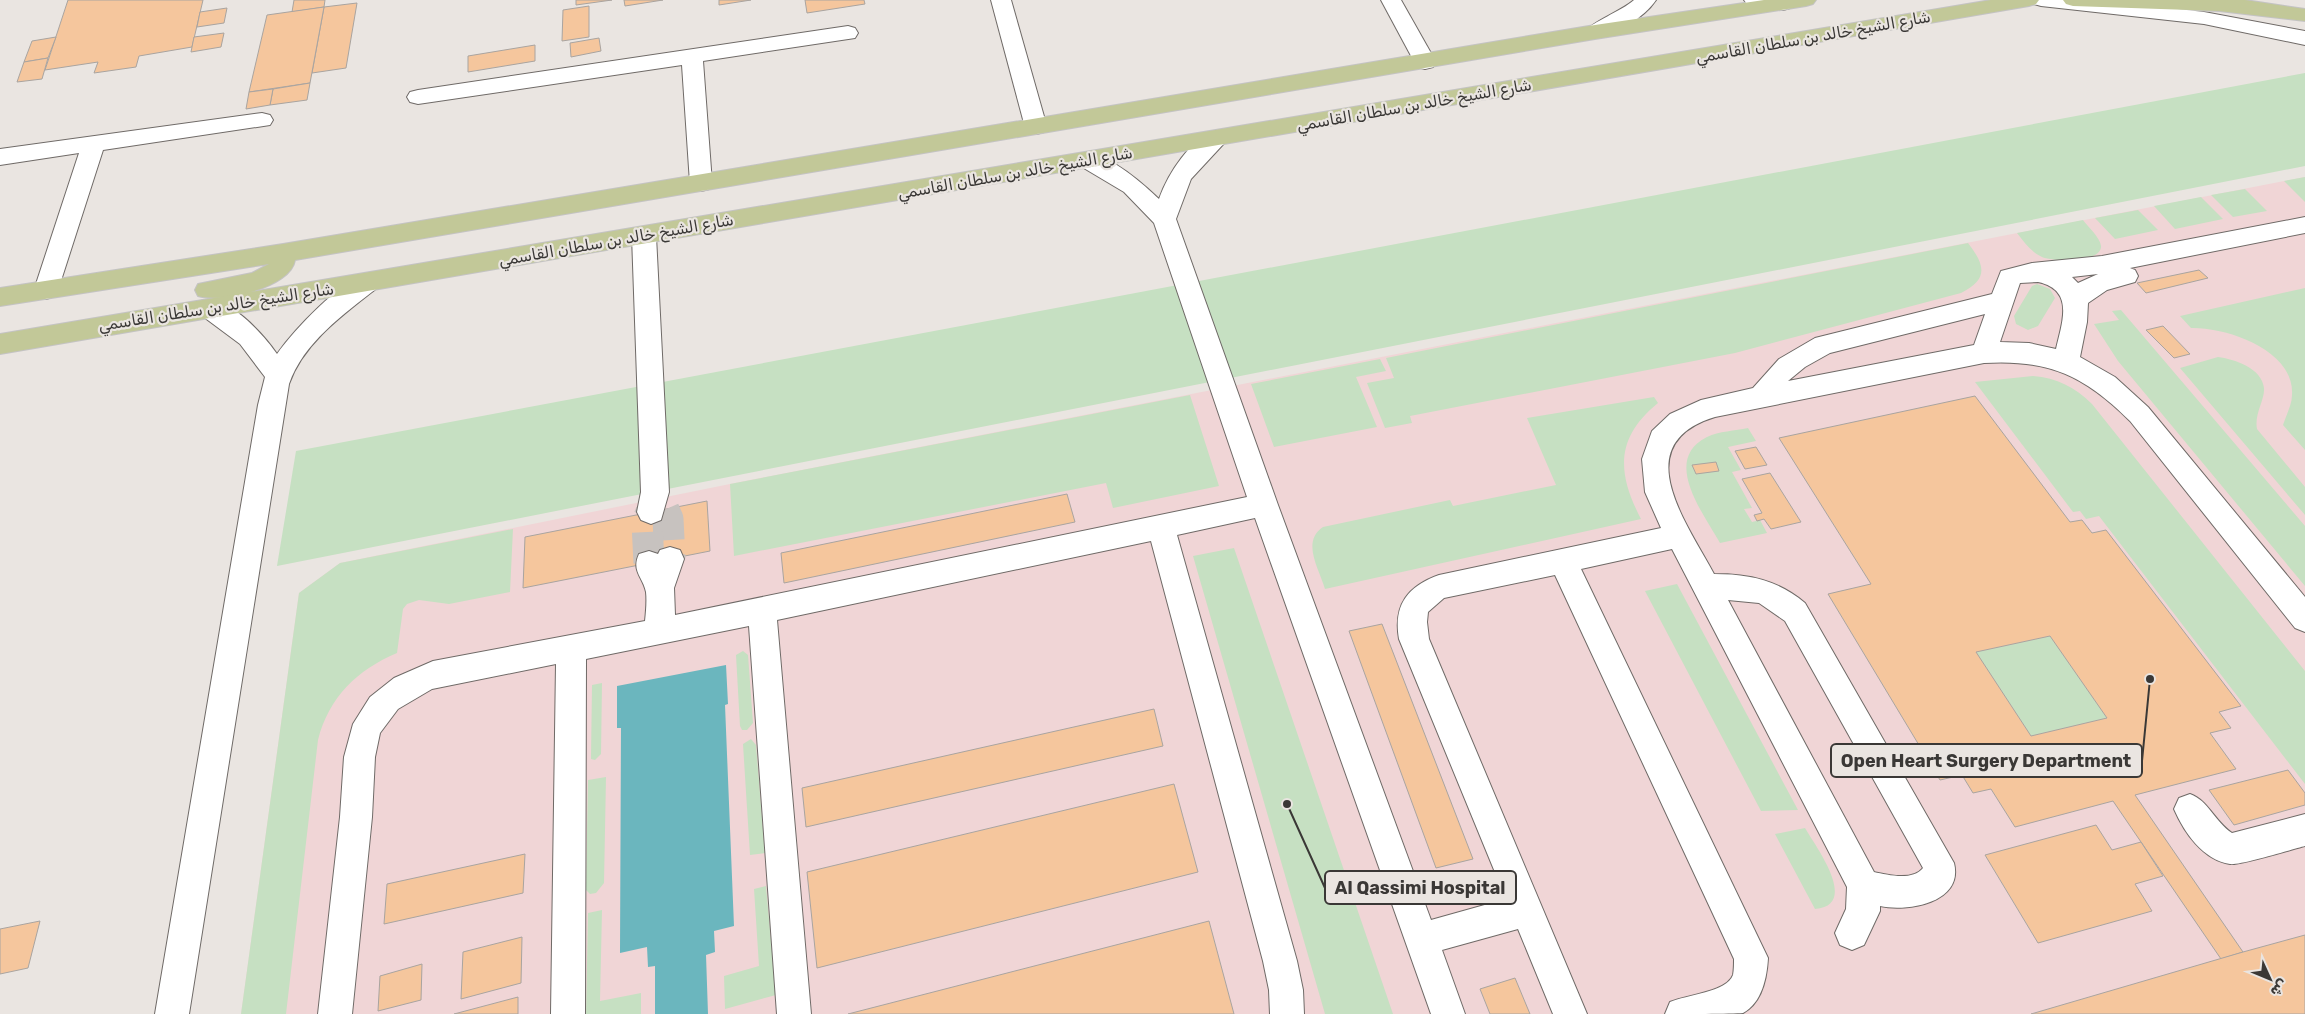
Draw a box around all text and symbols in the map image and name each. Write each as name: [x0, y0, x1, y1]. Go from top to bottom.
street label: شارع الشيخ خالد بن سلطان القاسمي: [1694, 7, 1932, 70]
street label: شارع الشيخ خالد بن سلطان القاسمي: [1295, 75, 1533, 138]
street label: شارع الشيخ خالد بن سلطان القاسمي: [896, 143, 1134, 206]
street label: شارع الشيخ خالد بن سلطان القاسمي: [497, 210, 735, 273]
street label: شارع الشيخ خالد بن سلطان القاسمي: [97, 279, 336, 338]
callout: Open Heart Surgery Department: [1831, 744, 2142, 777]
text: Open Heart Surgery Department: [1841, 750, 2131, 772]
callout: Al Qassimi Hospital: [1325, 871, 1516, 904]
text: Al Qassimi Hospital: [1335, 877, 1505, 899]
north arrow: [2245, 954, 2295, 1004]
text: ش: [2267, 975, 2291, 1000]

